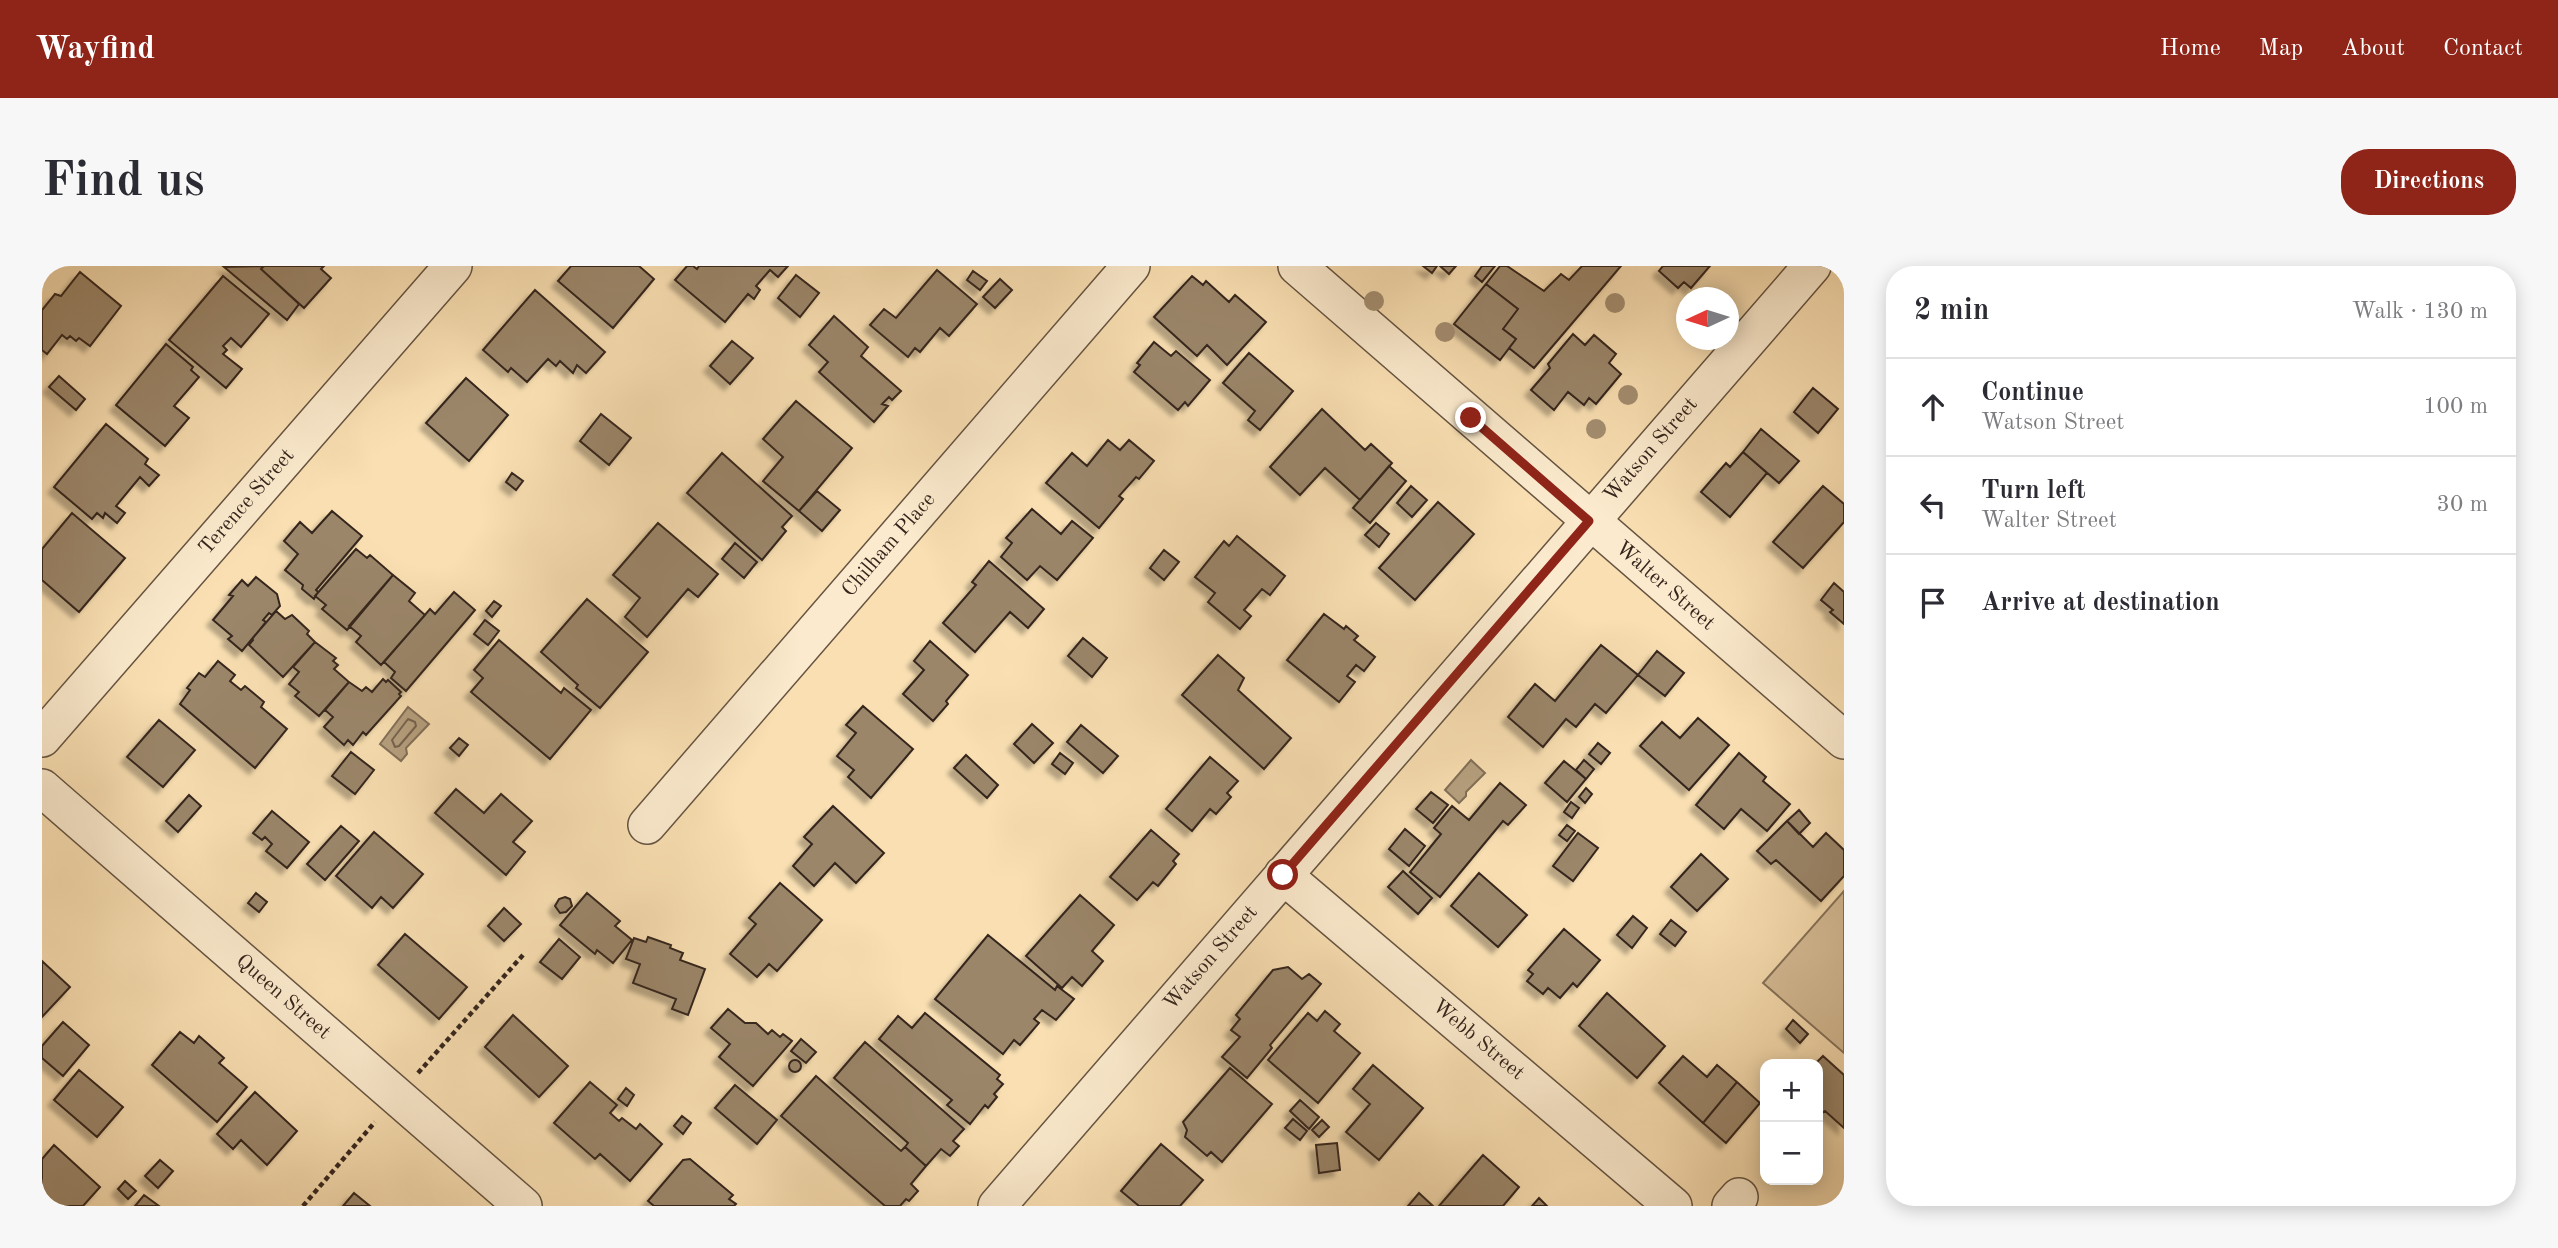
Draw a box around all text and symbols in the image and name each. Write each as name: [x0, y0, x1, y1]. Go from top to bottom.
text: Wayfind: [35, 33, 155, 66]
text: Home: [2160, 37, 2221, 61]
text: Map: [2259, 37, 2303, 61]
text: About: [2341, 37, 2405, 61]
text: Contact: [2443, 37, 2523, 61]
button: Directions: [2341, 149, 2516, 215]
text: Find us: [42, 158, 205, 207]
north arrow: [1676, 287, 1739, 350]
text: 2 min: [1914, 296, 1989, 326]
text: Walk · 130 m: [2352, 300, 2488, 323]
text: Continue: [1981, 380, 2084, 406]
icon: ahead: [1914, 388, 1952, 426]
street label: Watson Street: [1600, 394, 1702, 506]
text: 100 m: [2423, 395, 2488, 418]
route end: [1455, 402, 1486, 433]
text: Watson Street: [1981, 411, 2124, 434]
street label: Terence Street: [195, 445, 299, 559]
text: Turn left: [1981, 478, 2086, 504]
icon: left: [1914, 486, 1952, 524]
street label: Chilham Place: [838, 489, 940, 601]
text: 30 m: [2437, 493, 2488, 516]
text: Walter Street: [1981, 509, 2117, 532]
street label: Walter Street: [1611, 537, 1719, 635]
icon: arrive: [1914, 584, 1952, 622]
text: Arrive at destination: [1981, 590, 2220, 616]
route start: [1267, 859, 1298, 890]
street label: Watson Street: [1160, 902, 1262, 1014]
street label: Queen Street: [232, 950, 334, 1044]
street label: Webb Street: [1428, 996, 1528, 1084]
map controls: [1760, 1059, 1823, 1185]
button: +: [1760, 1059, 1823, 1122]
button: −: [1760, 1122, 1823, 1185]

